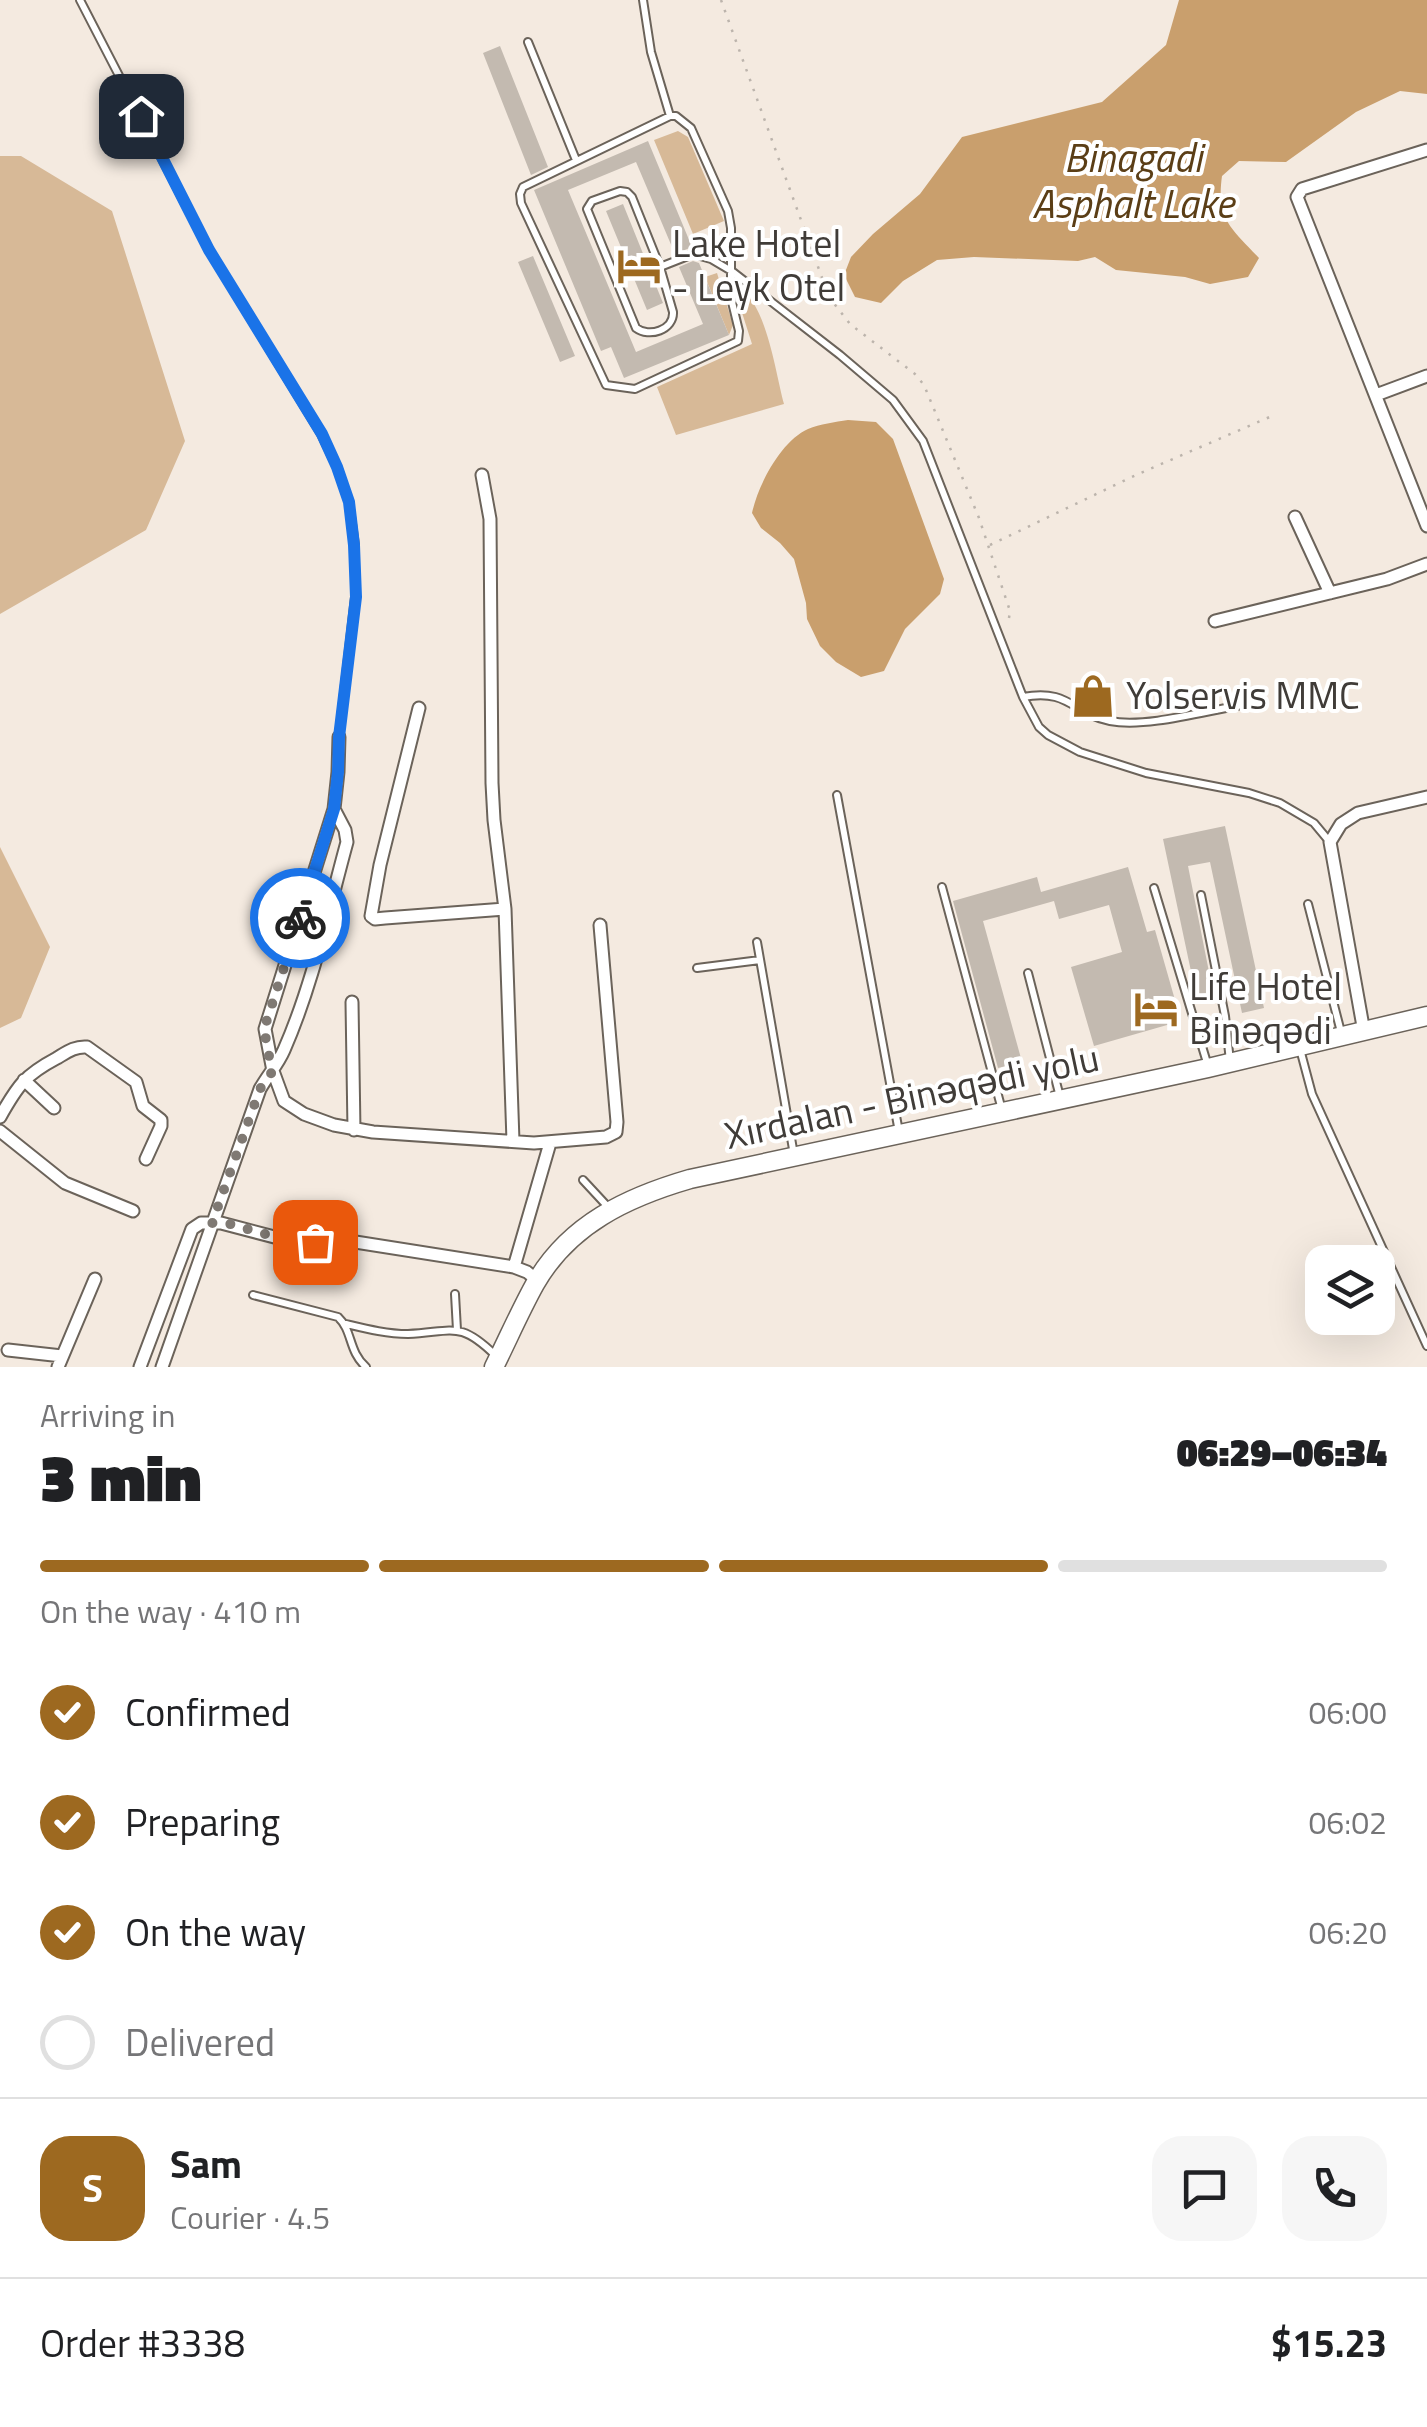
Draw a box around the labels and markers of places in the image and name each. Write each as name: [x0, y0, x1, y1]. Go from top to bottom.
pin: [99, 74, 184, 159]
place label: Lake Hotel - Leyk Otel: [672, 214, 845, 316]
hotel icon: Lake Hotel - Leyk Otel: [615, 242, 663, 290]
place label: Yolservis MMC: [1126, 666, 1360, 724]
shop icon: Yolservis MMC: [1069, 672, 1117, 720]
place label: Life Hotel Binəqədi: [1189, 957, 1342, 1059]
hotel icon: Life Hotel Binəqədi: [1132, 985, 1180, 1033]
pin: [273, 1200, 358, 1285]

